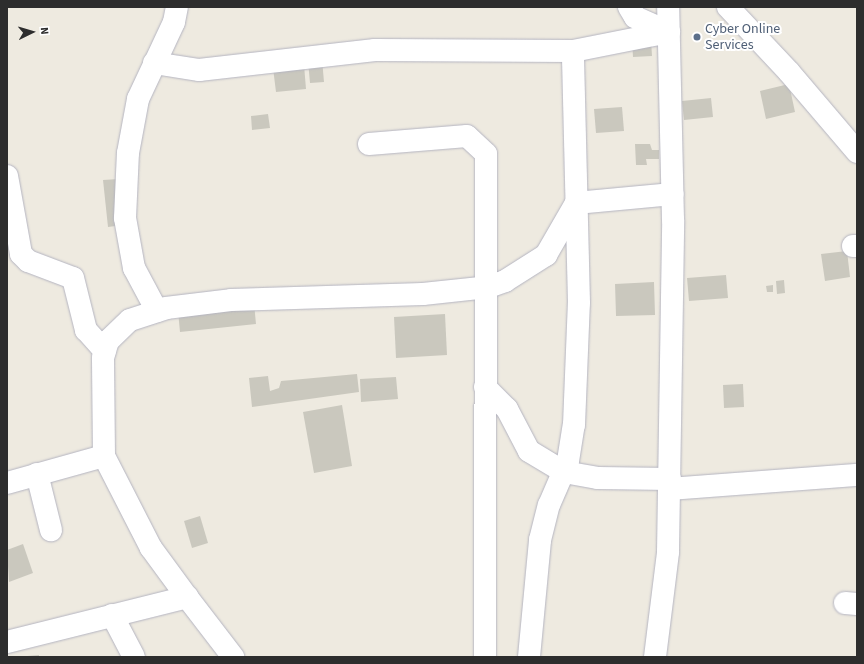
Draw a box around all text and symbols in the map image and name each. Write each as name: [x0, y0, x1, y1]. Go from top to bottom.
north arrow: [12, 12, 52, 52]
place label: Cyber Online Services: [705, 21, 780, 54]
text: N: [37, 27, 52, 35]
marker: Cyber Online Services: [692, 32, 702, 42]

